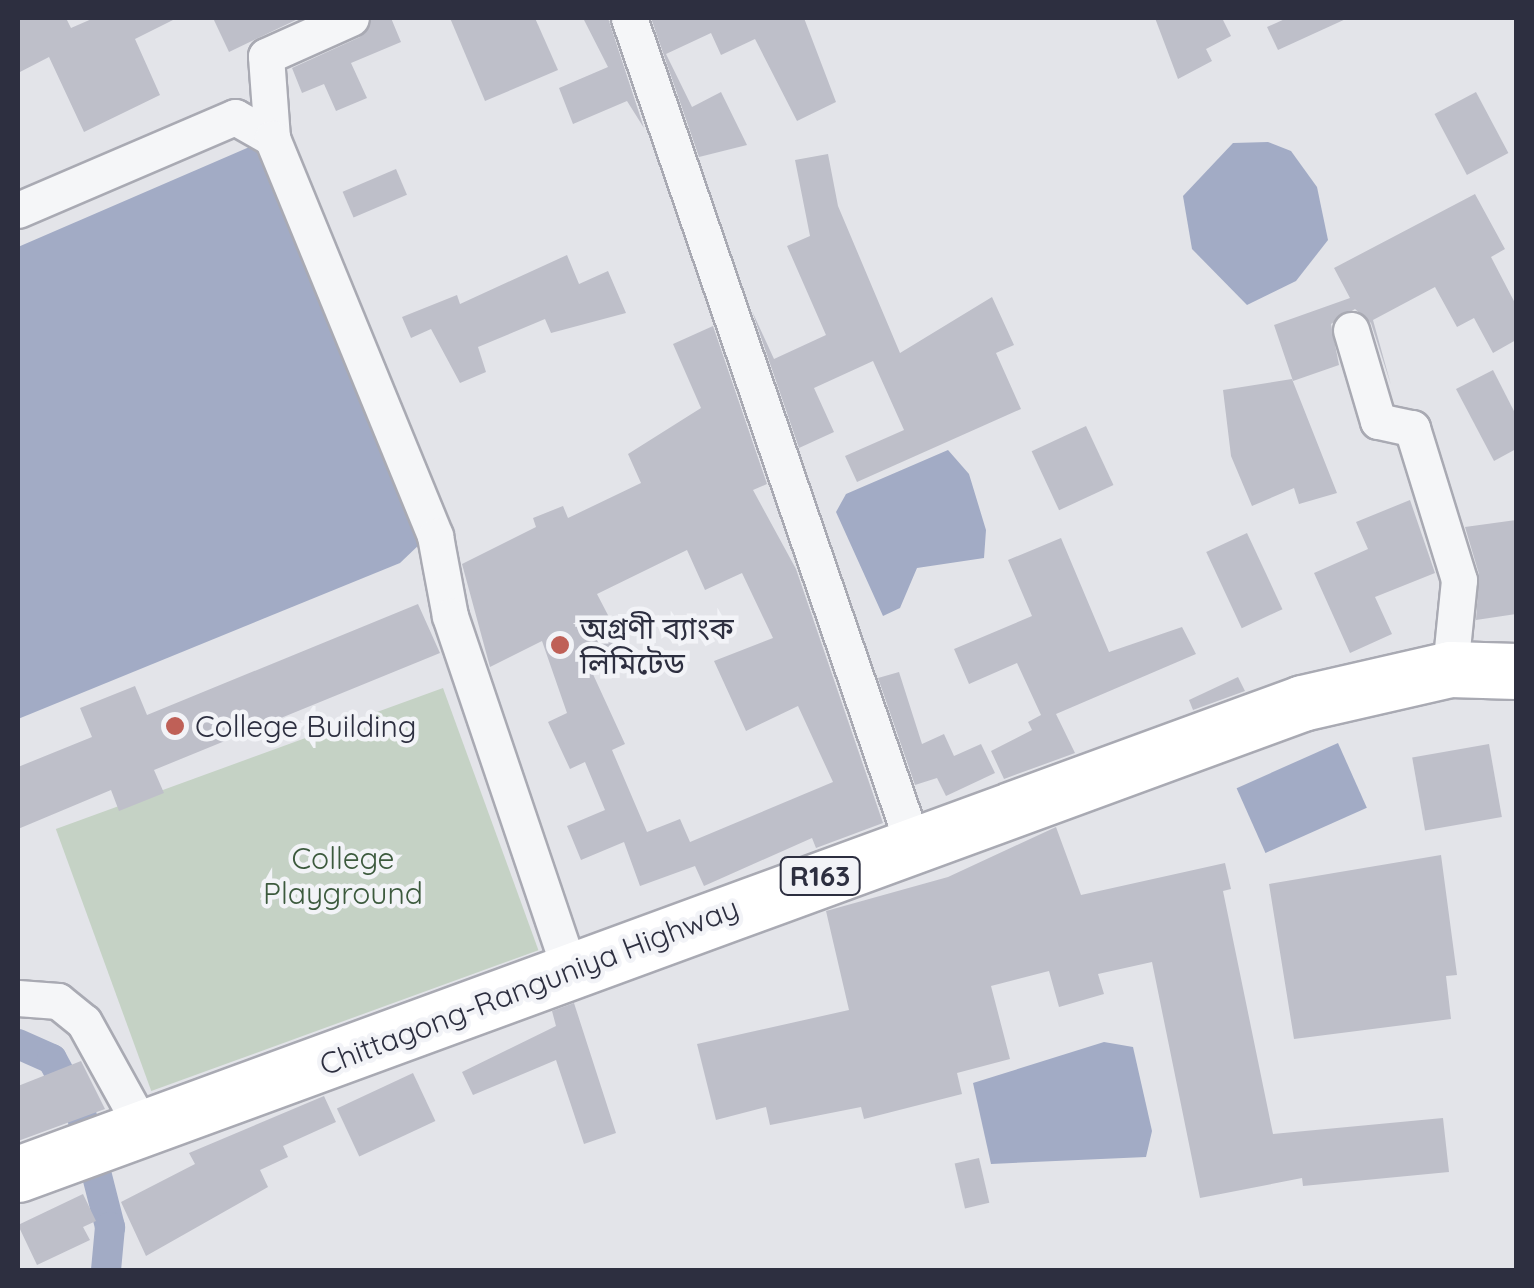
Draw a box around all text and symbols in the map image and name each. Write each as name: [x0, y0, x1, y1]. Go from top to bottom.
place label: অগ্রণী ব্যাংক লিমিটেড: [580, 610, 734, 680]
marker: অগ্রণী ব্যাংক লিমিটেড: [549, 634, 571, 656]
place label: College Building: [195, 708, 417, 744]
marker: College Building: [164, 715, 186, 737]
park label: College Playground: [263, 840, 423, 910]
road number: R163: [778, 853, 862, 899]
street label: Chittagong-Ranguniya Highway: [314, 889, 744, 1083]

